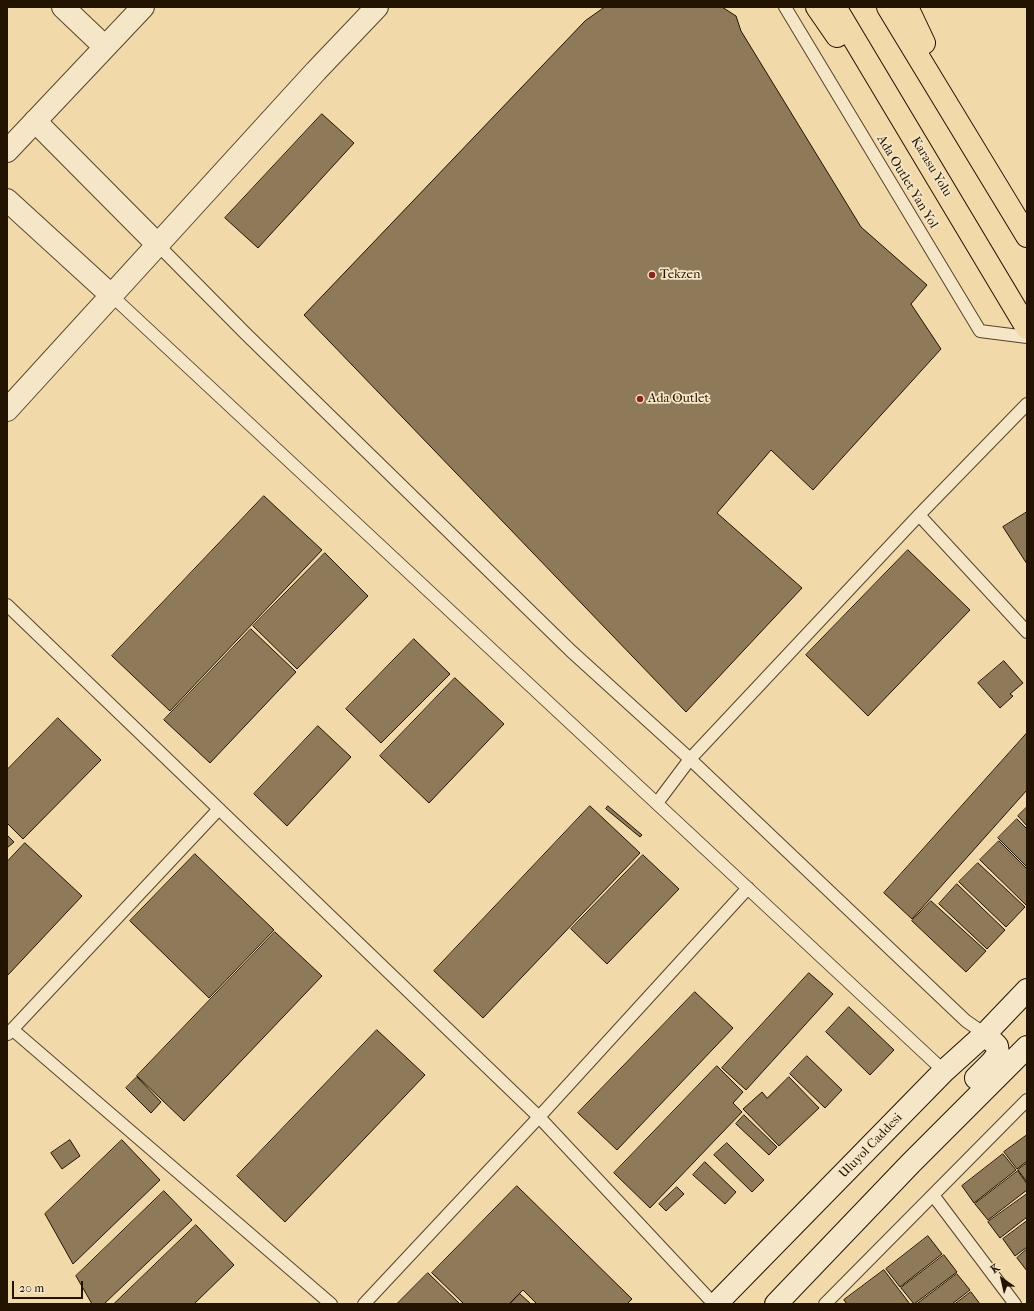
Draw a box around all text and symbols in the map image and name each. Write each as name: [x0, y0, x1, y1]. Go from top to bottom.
street label: Ada Outlet Yan Yol: [873, 133, 941, 231]
street label: Karasu Yolu: [907, 134, 955, 200]
place label: Tekzen: [660, 267, 700, 283]
marker: Tekzen: [647, 270, 657, 280]
place label: Ada Outlet: [648, 391, 709, 407]
marker: Ada Outlet: [635, 394, 645, 404]
street label: Uluyol Caddesi: [836, 1110, 906, 1182]
north arrow: [982, 1259, 1022, 1299]
text: K: [988, 1261, 1002, 1276]
scale bar: [14, 1273, 85, 1299]
text: 20 m: [19, 1281, 44, 1295]

